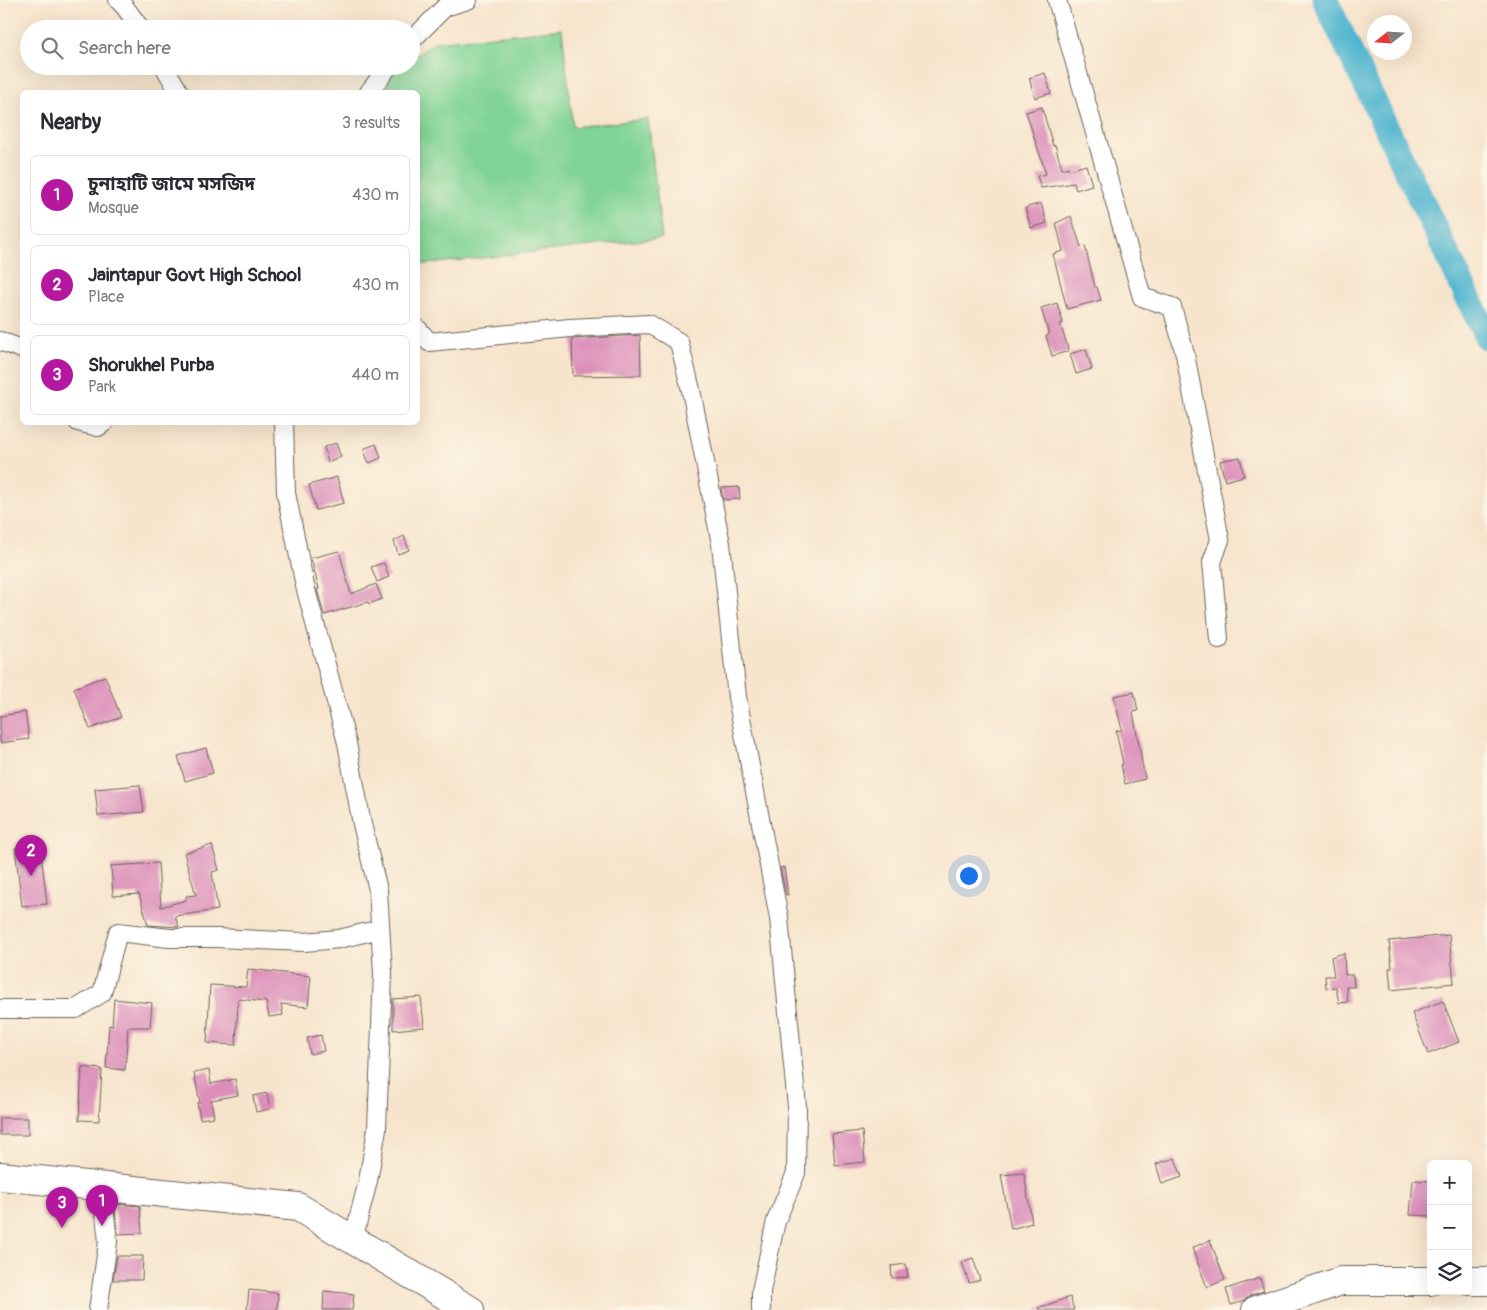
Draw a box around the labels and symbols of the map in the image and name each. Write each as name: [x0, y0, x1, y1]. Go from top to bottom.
north arrow: [1367, 15, 1412, 60]
pin: 2: [15, 835, 47, 876]
your location: [956, 863, 982, 889]
pin: 1: [86, 1185, 118, 1226]
pin: 3: [46, 1187, 78, 1228]

